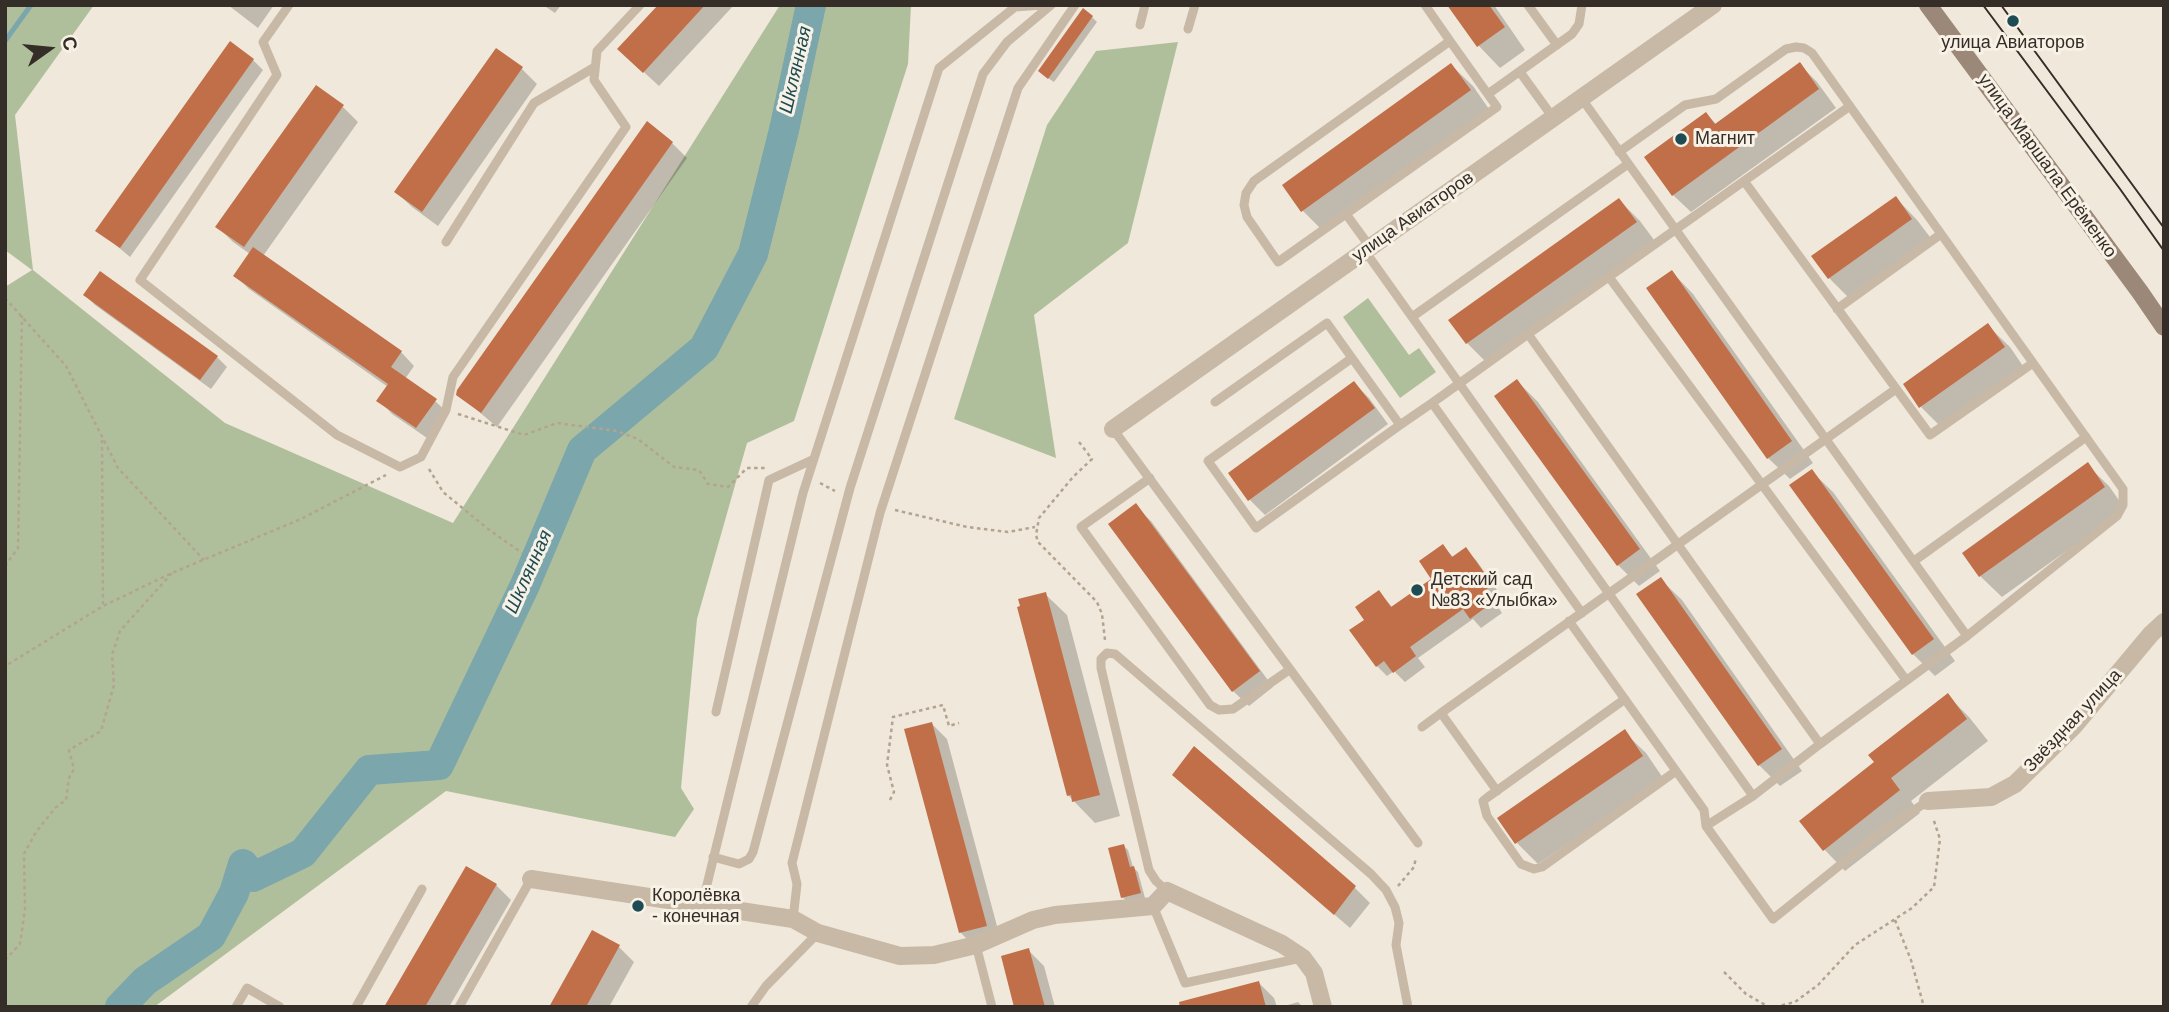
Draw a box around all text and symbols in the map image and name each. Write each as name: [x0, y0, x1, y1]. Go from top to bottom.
marker: улица Авиаторов: [2005, 13, 2021, 29]
north arrow: [14, 14, 84, 84]
water label: Шклянная: [775, 24, 817, 116]
place label: улица Авиаторов: [1941, 32, 2085, 54]
text: С: [58, 34, 82, 53]
street label: улица Маршала Ерёменко: [1973, 70, 2121, 262]
place label: Магнит: [1695, 128, 1755, 150]
marker: Магнит: [1673, 131, 1689, 147]
street label: улица Авиаторов: [1348, 167, 1478, 267]
water label: Шклянная: [500, 527, 558, 617]
place label: Детский сад №83 «Улыбка»: [1431, 569, 1558, 612]
marker: Детский сад №83 «Улыбка»: [1409, 582, 1425, 598]
street label: Звёздная улица: [2020, 665, 2126, 777]
place label: Королёвка - конечная: [652, 885, 740, 928]
marker: Королёвка - конечная: [630, 898, 646, 914]

